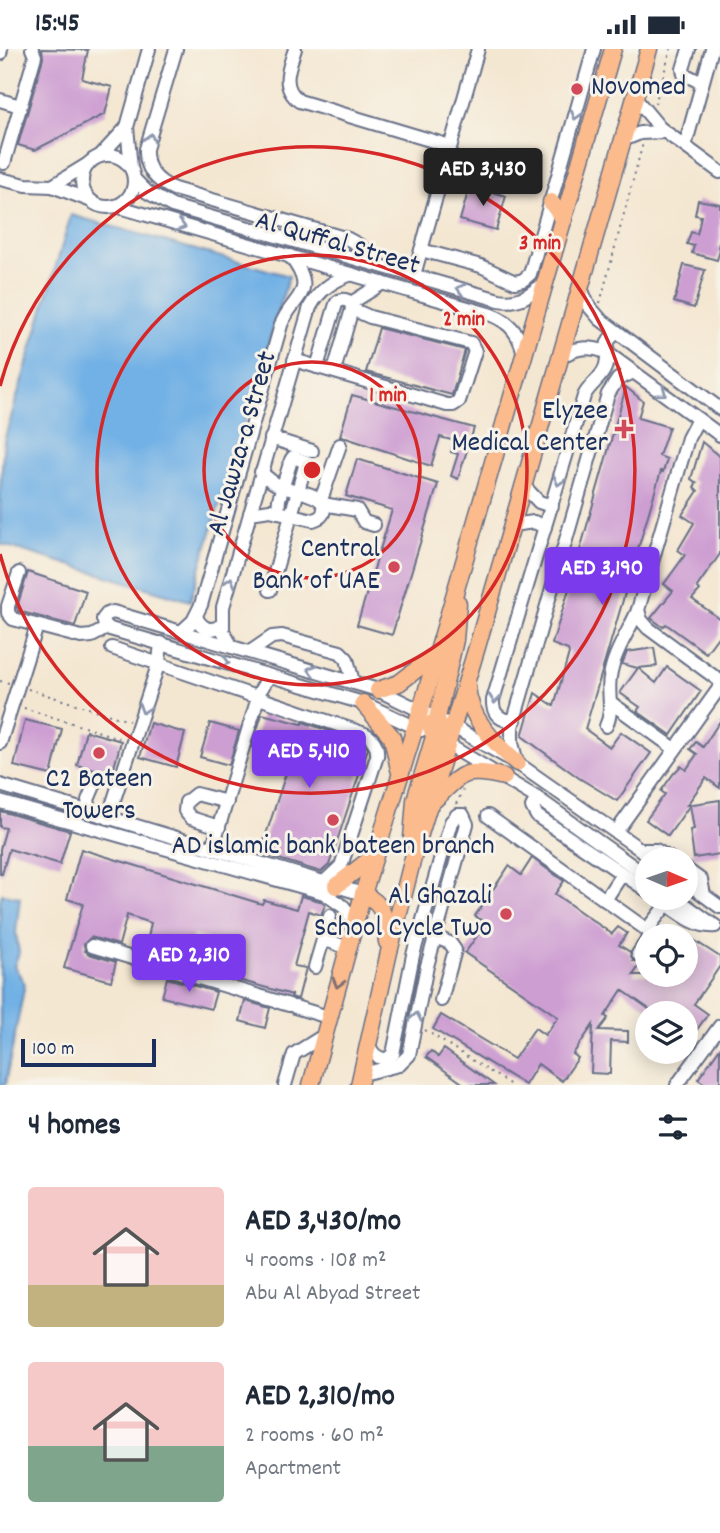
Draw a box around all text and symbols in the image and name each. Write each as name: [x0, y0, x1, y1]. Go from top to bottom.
text: 15:45: [35, 6, 80, 43]
place label: Novomed: [591, 69, 686, 109]
marker: Novomed: [569, 81, 585, 97]
one-way arrow: [570, 108, 584, 120]
one-way arrow: [141, 132, 156, 144]
pin: AED 3,430: [403, 149, 563, 208]
text: AED 3,430: [439, 154, 527, 187]
street label: Al Quffal Street: [250, 202, 424, 288]
one-way arrow: [175, 217, 187, 232]
text: 3 min: [519, 230, 561, 260]
one-way arrow: [455, 283, 467, 297]
text: 2 min: [443, 306, 485, 336]
street label: Al Jawza-a Street: [198, 347, 290, 541]
text: 1 min: [369, 382, 407, 412]
one-way arrow: [654, 384, 667, 397]
place label: Elyzee Medical Center: [451, 393, 609, 465]
marker: Elyzee Medical Center: [614, 419, 634, 439]
centre of rings: [300, 458, 324, 482]
one-way arrow: [553, 475, 567, 487]
place label: Central Bank of UAE: [253, 531, 380, 603]
pin: AED 3,190: [522, 547, 682, 607]
text: AED 3,190: [561, 553, 643, 586]
marker: Central Bank of UAE: [386, 559, 402, 575]
one-way arrow: [221, 576, 236, 588]
one-way arrow: [219, 654, 231, 669]
one-way arrow: [306, 664, 318, 679]
one-way arrow: [488, 693, 503, 705]
one-way arrow: [138, 702, 152, 714]
pin: AED 5,410: [229, 731, 389, 790]
text: AED 5,410: [268, 736, 350, 769]
marker: C2 Bateen Towers: [91, 745, 107, 761]
place label: C2 Bateen Towers: [46, 761, 152, 833]
marker: AD islamic bank bateen branch: [325, 812, 341, 828]
place label: AD islamic bank bateen branch: [171, 828, 495, 868]
north arrow: [635, 847, 698, 910]
map controls: [635, 847, 698, 1064]
place label: Al Ghazali School Cycle Two: [314, 878, 492, 950]
marker: Al Ghazali School Cycle Two: [498, 906, 514, 922]
button: locate: [635, 924, 698, 987]
pin: AED 2,310: [109, 935, 269, 994]
text: AED 2,310: [148, 940, 230, 973]
one-way arrow: [331, 977, 346, 989]
button: layers: [635, 1001, 698, 1064]
one-way arrow: [408, 1011, 423, 1023]
scale bar: [21, 1036, 156, 1068]
text: 100 m: [32, 1037, 74, 1064]
text: 4 homes: [28, 1106, 121, 1149]
icon: filters: [654, 1108, 692, 1146]
text: AED 3,430/mo: [245, 1202, 401, 1245]
icon: home: [84, 1215, 168, 1299]
text: 4 rooms · 108 m²: [245, 1245, 386, 1278]
text: Abu Al Abyad Street: [245, 1278, 421, 1311]
text: AED 2,310/mo: [245, 1377, 395, 1420]
icon: home: [84, 1390, 168, 1474]
text: 2 rooms · 60 m²: [245, 1420, 384, 1453]
text: Apartment: [245, 1453, 341, 1486]

